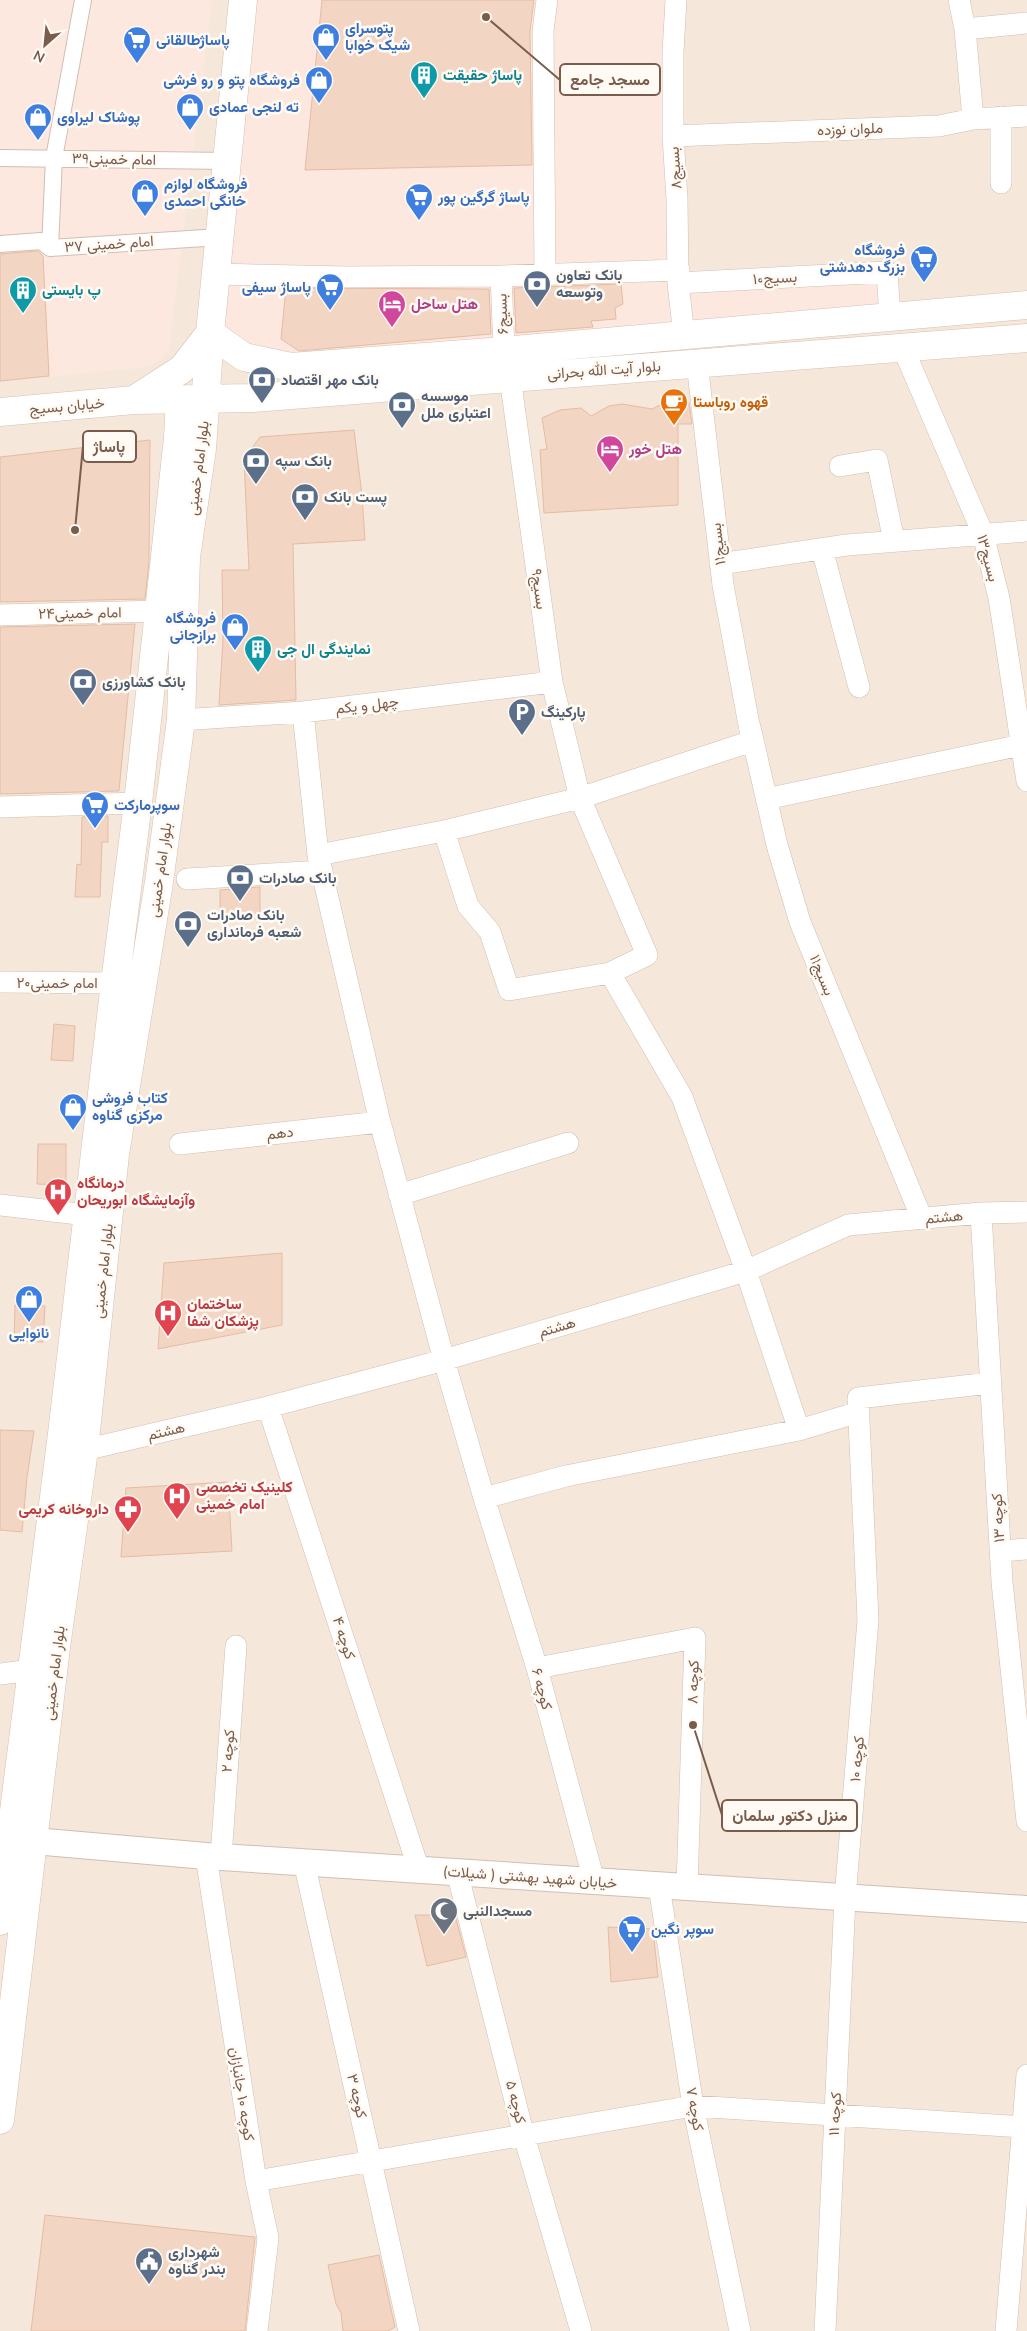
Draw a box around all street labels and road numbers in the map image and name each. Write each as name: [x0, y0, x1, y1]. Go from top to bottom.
street label: ملوان نوزده: [817, 118, 883, 140]
street label: بسیج۸: [664, 146, 687, 190]
street label: امام خمینی۳۹: [72, 148, 156, 170]
street label: امام خمینی ۳۷: [64, 231, 154, 257]
street label: بسیج۱۰: [752, 267, 798, 290]
street label: بسیج۶: [491, 293, 514, 335]
street label: بلوار آیت الله بحرانی: [546, 356, 662, 384]
street label: خیابان بسیج: [29, 393, 106, 420]
street label: بلوار امام خمینی: [182, 419, 214, 517]
street label: بسیج۱۱: [705, 522, 731, 566]
street label: بسیج۱۳: [971, 532, 1004, 584]
street label: بسیج۹: [525, 567, 552, 611]
street label: امام خمینی۲۴: [38, 602, 122, 624]
street label: چهل و یکم: [334, 691, 400, 719]
street label: بلوار امام خمینی: [143, 821, 177, 919]
street label: بسیج۱۱: [804, 952, 839, 999]
street label: امام خمینی۲۰: [16, 973, 98, 993]
street label: دهم: [265, 1122, 295, 1144]
street label: هشتم: [924, 1205, 964, 1229]
street label: بلوار امام خمینی: [88, 1223, 118, 1319]
street label: هشتم: [536, 1312, 578, 1342]
street label: هشتم: [145, 1417, 187, 1445]
street label: کوچه ۱۳: [987, 1493, 1009, 1543]
street label: کوچه ۴: [328, 1614, 360, 1662]
street label: بلوار امام خمینی: [38, 1624, 70, 1722]
street label: کوچه ۸: [682, 1659, 704, 1704]
street label: کوچه ۶: [527, 1666, 557, 1712]
street label: کوچه ۲: [217, 1729, 239, 1773]
street label: کوچه ۱۰: [845, 1735, 869, 1783]
street label: خیابان شهید بهشتی ( شیلات): [442, 1861, 618, 1893]
street label: کوچه ۱۰ جانبازان: [225, 2046, 259, 2143]
street label: کوچه ۳: [342, 2072, 372, 2120]
street label: کوچه ۵: [501, 2078, 531, 2126]
street label: کوچه ۷: [681, 2086, 709, 2133]
street label: کوچه ۱۱: [824, 2091, 846, 2136]

